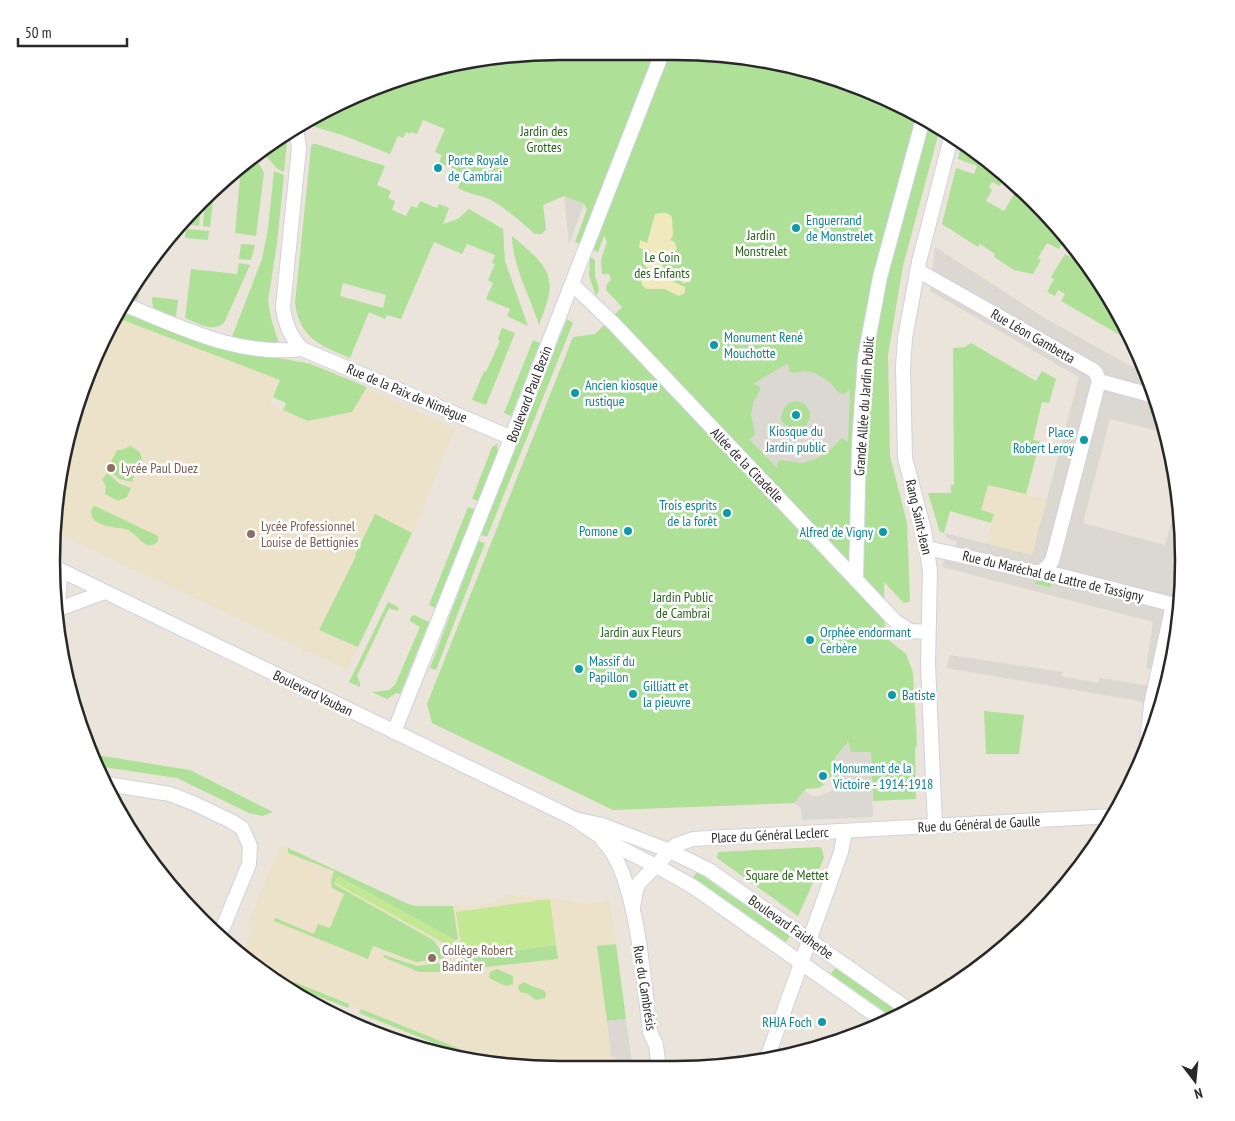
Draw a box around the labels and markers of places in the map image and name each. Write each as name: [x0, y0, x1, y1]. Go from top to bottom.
place label: Porte Royale de Cambrai: [448, 151, 509, 185]
marker: Porte Royale de Cambrai: [432, 162, 444, 174]
place label: Enguerrand de Monstrelet: [806, 211, 873, 245]
marker: Enguerrand de Monstrelet: [790, 222, 802, 234]
place label: Monument René Mouchotte: [724, 328, 803, 362]
marker: Monument René Mouchotte: [708, 339, 720, 351]
place label: Ancien kiosque rustique: [585, 376, 658, 410]
marker: Ancien kiosque rustique: [569, 387, 581, 399]
marker: Kiosque du Jardin public: [790, 409, 802, 421]
place label: Kiosque du Jardin public: [765, 422, 826, 456]
place label: Place Robert Leroy: [1013, 423, 1075, 457]
marker: Place Robert Leroy: [1078, 434, 1090, 446]
place label: Lycée Paul Duez: [121, 459, 198, 477]
marker: Lycée Paul Duez: [105, 462, 117, 474]
place label: Trois esprits de la forêt: [659, 496, 717, 530]
marker: Trois esprits de la forêt: [721, 507, 733, 519]
place label: Lycée Professionnel Louise de Bettignies: [261, 517, 359, 551]
place label: Pomone: [579, 522, 618, 540]
place label: Alfred de Vigny: [799, 523, 874, 541]
marker: Pomone: [622, 525, 634, 537]
marker: Alfred de Vigny: [877, 526, 889, 538]
marker: Lycée Professionnel Louise de Bettignies: [245, 528, 257, 540]
place label: Orphée endormant Cerbère: [820, 623, 911, 657]
marker: Orphée endormant Cerbère: [804, 634, 816, 646]
place label: Massif du Papillon: [589, 652, 635, 686]
marker: Massif du Papillon: [573, 663, 585, 675]
place label: Gilliatt et la pieuvre: [643, 677, 691, 711]
place label: Batiste: [902, 686, 936, 704]
marker: Gilliatt et la pieuvre: [627, 688, 639, 700]
marker: Batiste: [886, 689, 898, 701]
place label: Monument de la Victoire - 1914-1918: [832, 759, 933, 793]
marker: Monument de la Victoire - 1914-1918: [817, 770, 829, 782]
place label: Collège Robert Badinter: [442, 941, 513, 975]
marker: Collège Robert Badinter: [426, 952, 438, 964]
place label: RHJA Foch: [762, 1013, 812, 1031]
marker: RHJA Foch: [816, 1016, 828, 1028]

